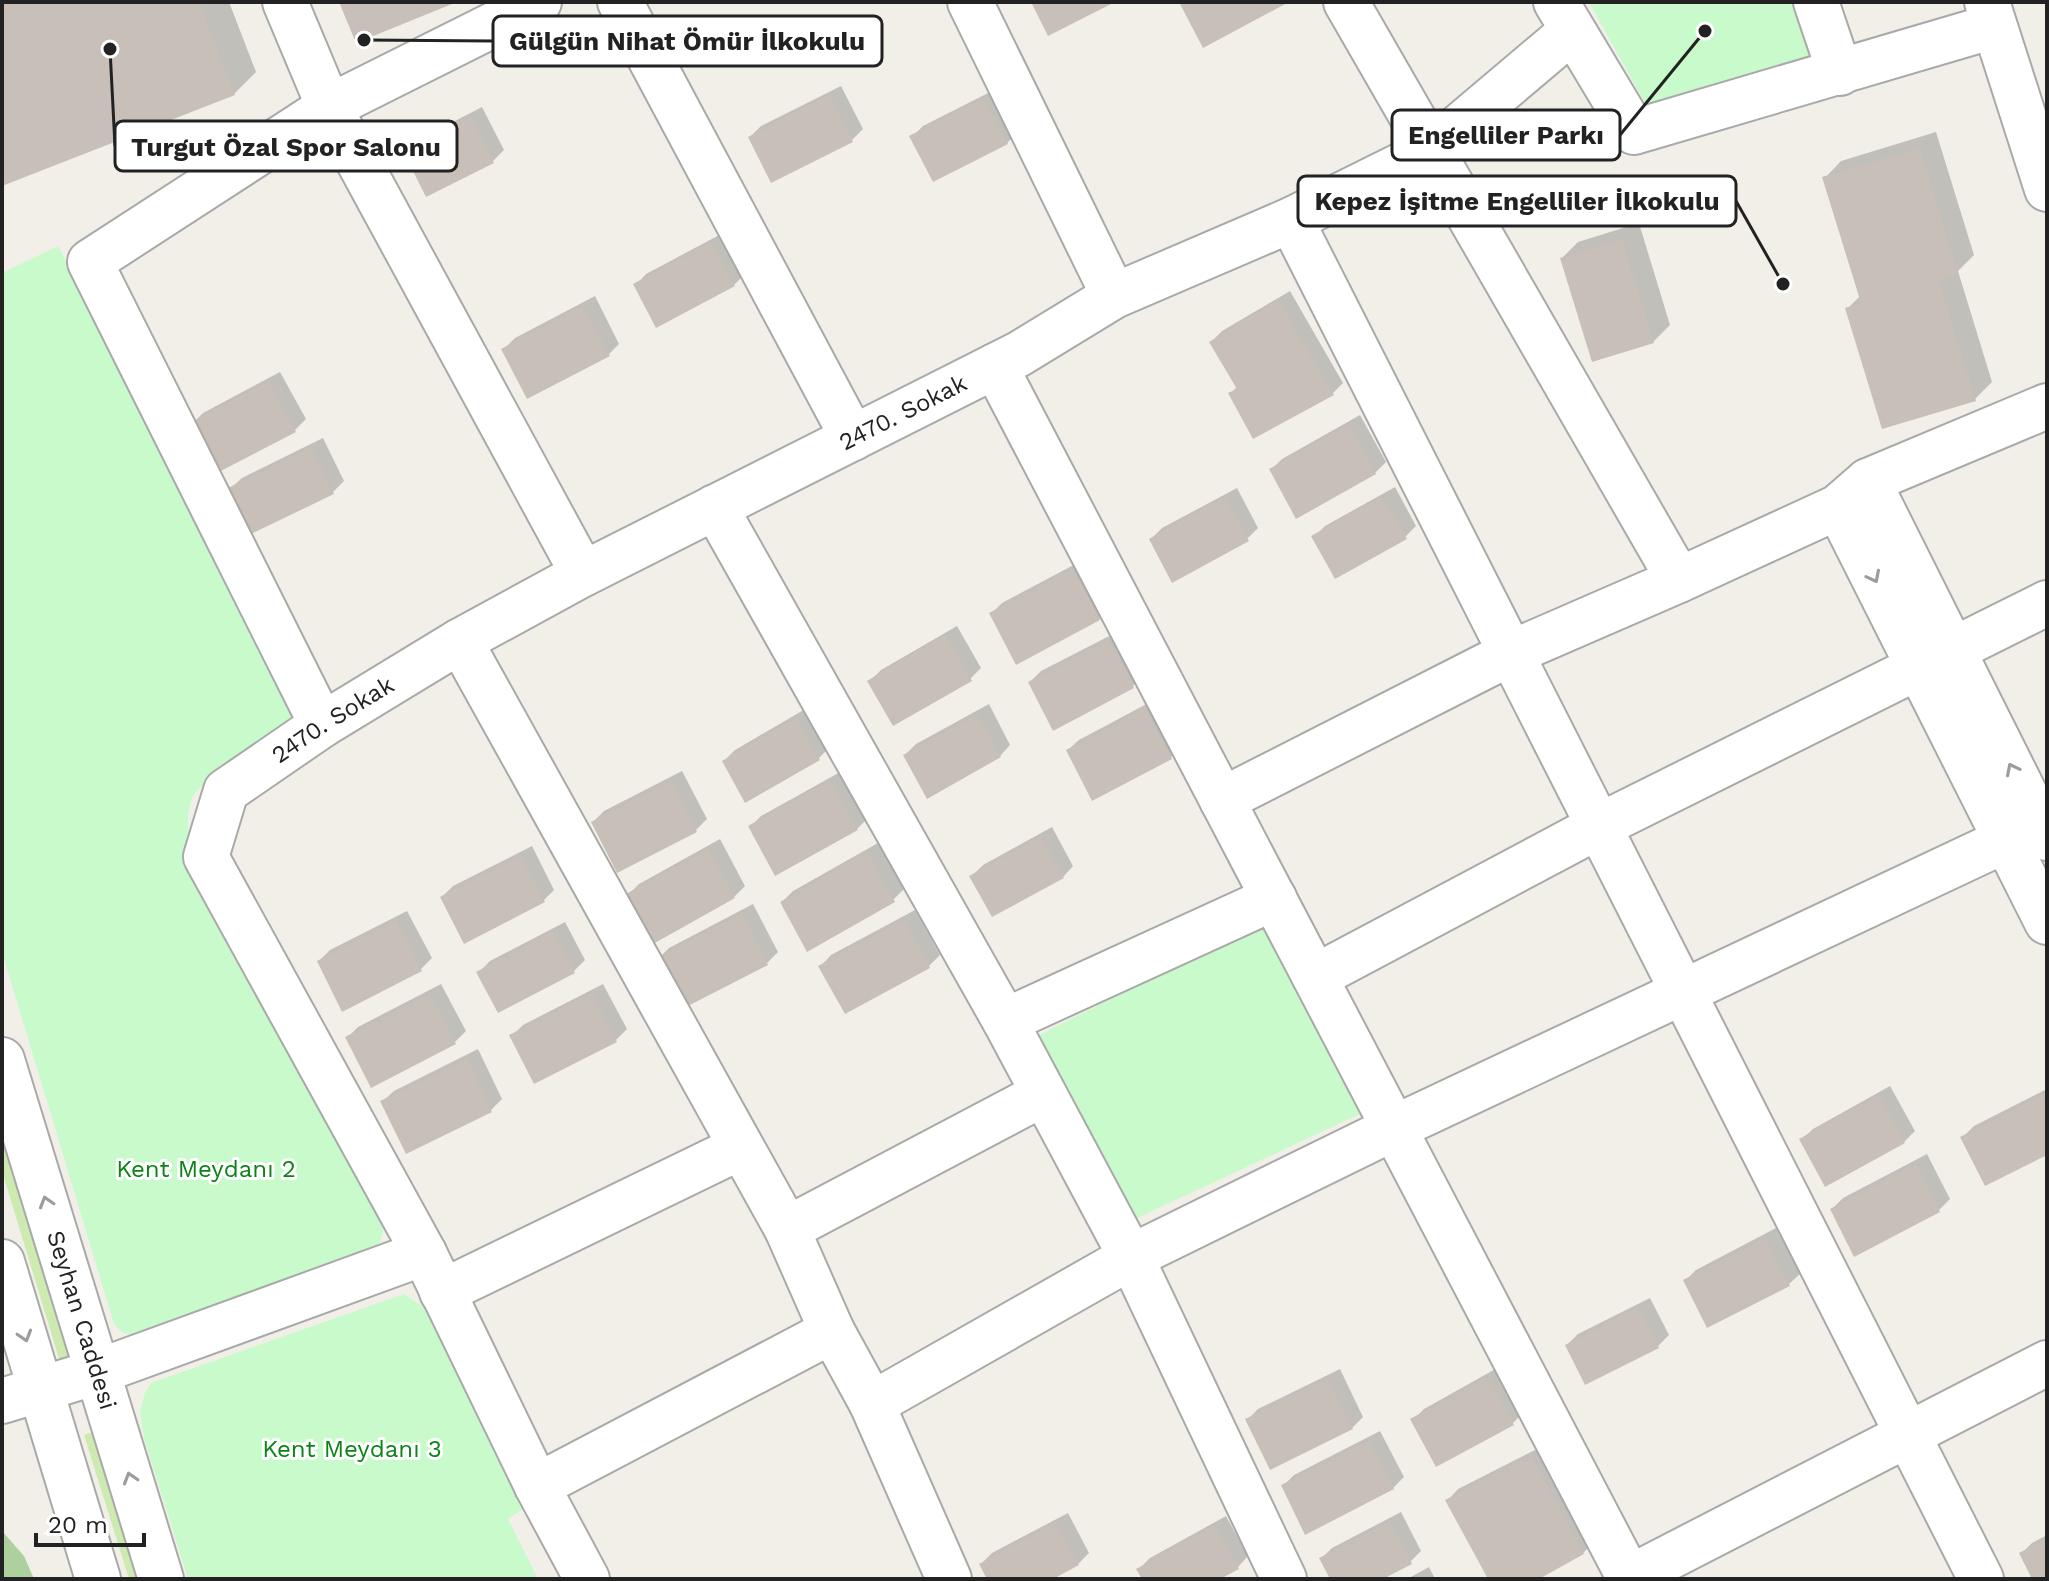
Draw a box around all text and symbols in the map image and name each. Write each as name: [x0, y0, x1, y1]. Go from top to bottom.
callout: Gülgün Nihat Ömür İlkokulu: [493, 16, 882, 66]
text: Gülgün Nihat Ömür İlkokulu: [509, 26, 865, 56]
callout: Engelliler Parkı: [1392, 110, 1620, 160]
text: Engelliler Parkı: [1408, 120, 1604, 150]
callout: Turgut Özal Spor Salonu: [115, 121, 457, 171]
text: Turgut Özal Spor Salonu: [131, 132, 441, 162]
callout: Kepez İşitme Engelliler İlkokulu: [1298, 176, 1736, 226]
text: Kepez İşitme Engelliler İlkokulu: [1314, 186, 1720, 216]
street label: 2470. Sokak: [835, 369, 972, 456]
one-way arrow: [1864, 568, 1879, 583]
street label: 2470. Sokak: [267, 670, 399, 769]
one-way arrow: [2006, 762, 2022, 777]
park label: Kent Meydanı 2: [116, 1155, 296, 1183]
one-way arrow: [39, 1196, 55, 1210]
street label: Seyhan Caddesi: [41, 1227, 122, 1413]
one-way arrow: [16, 1329, 32, 1343]
park label: Kent Meydanı 3: [262, 1435, 442, 1463]
one-way arrow: [123, 1471, 139, 1485]
scale bar: [36, 1497, 144, 1547]
text: 20 m: [48, 1511, 108, 1539]

